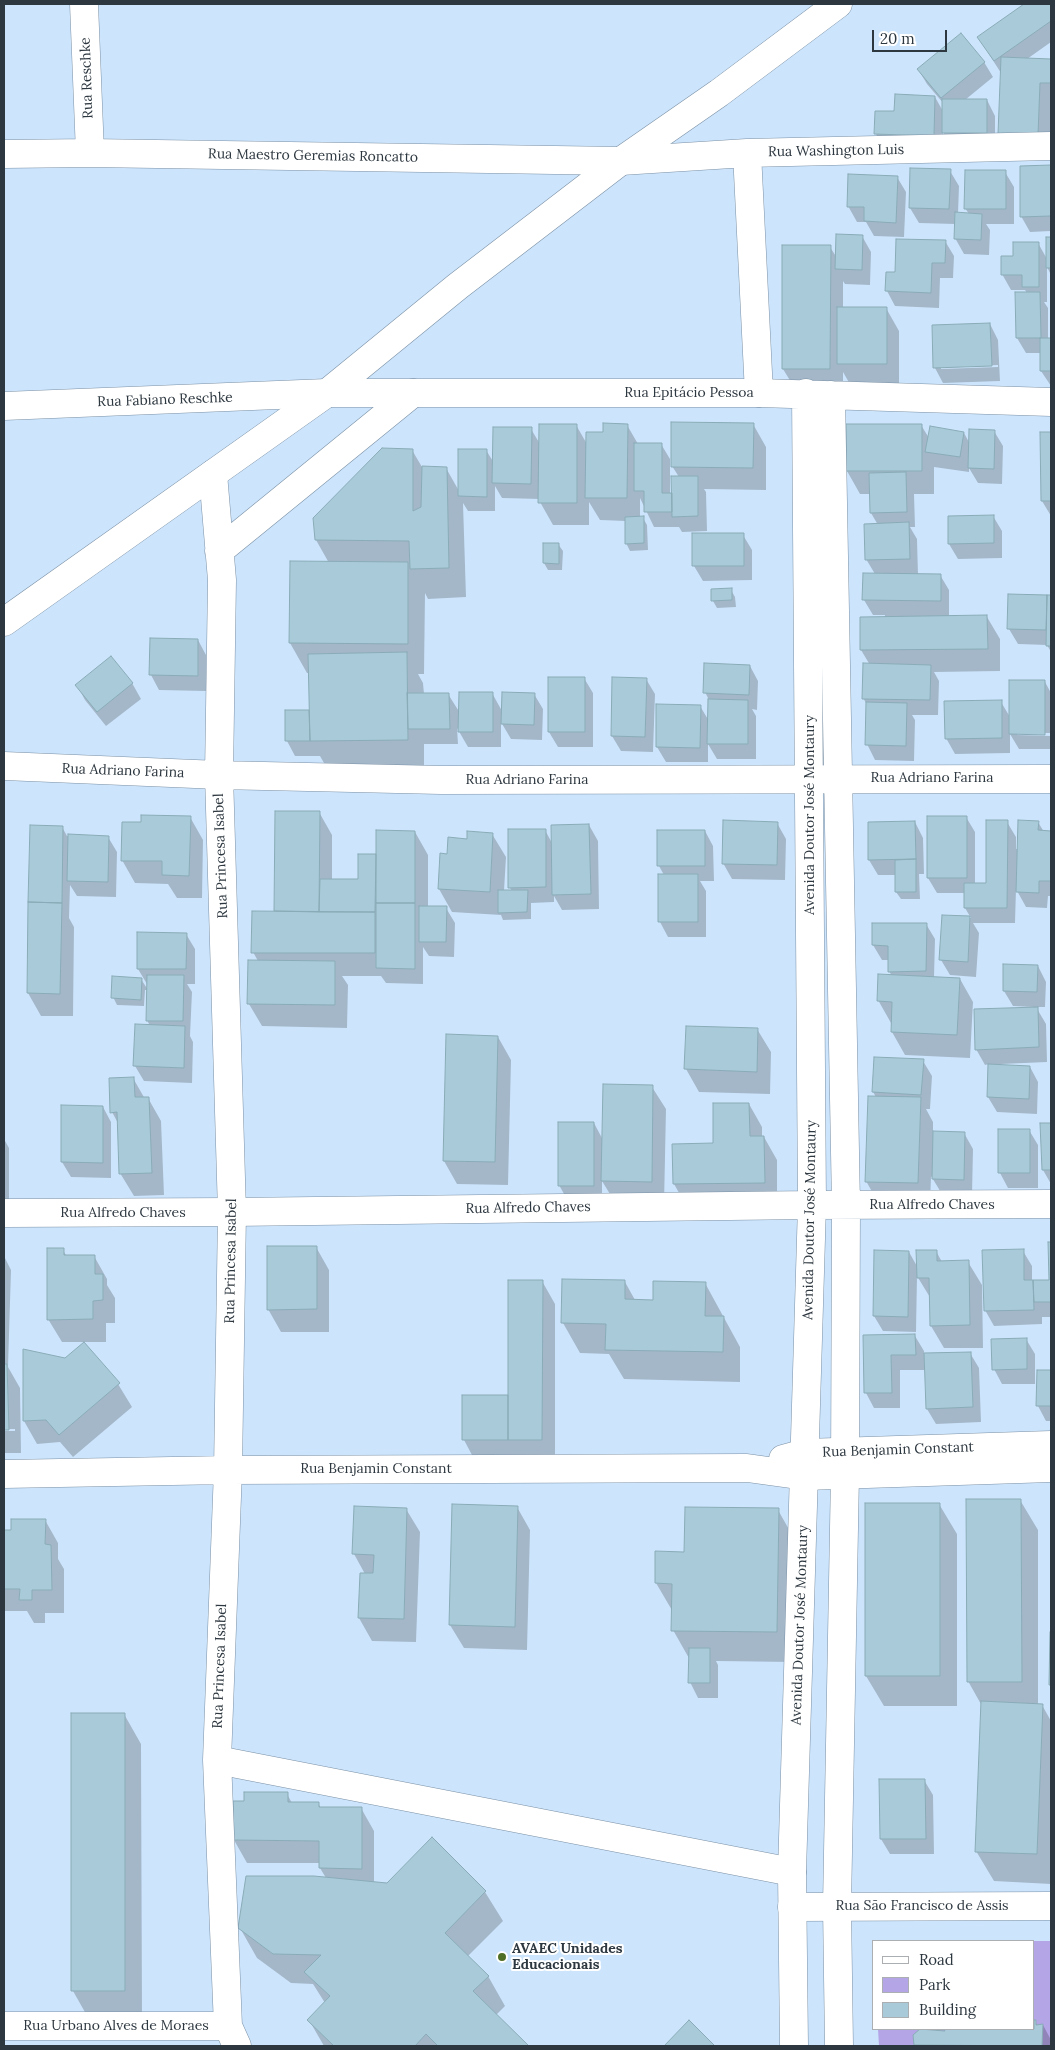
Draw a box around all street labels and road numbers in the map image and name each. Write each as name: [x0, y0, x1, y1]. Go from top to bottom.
street label: Rua Reschke: [77, 37, 97, 119]
street label: Rua Washington Luis: [768, 141, 904, 161]
street label: Rua Maestro Geremias Roncatto: [208, 146, 418, 166]
street label: Rua Epitácio Pessoa: [624, 385, 754, 401]
street label: Rua Fabiano Reschke: [97, 389, 233, 411]
street label: Avenida Doutor José Montaury: [802, 715, 818, 915]
street label: Rua Adriano Farina: [61, 760, 185, 782]
street label: Rua Adriano Farina: [871, 770, 993, 786]
street label: Rua Adriano Farina: [466, 772, 588, 788]
street label: Rua Princesa Isabel: [210, 793, 232, 919]
street label: Avenida Doutor José Montaury: [800, 1120, 820, 1320]
street label: Rua Alfredo Chaves: [869, 1197, 995, 1213]
street label: Rua Princesa Isabel: [222, 1198, 240, 1324]
street label: Rua Alfredo Chaves: [465, 1199, 591, 1217]
street label: Rua Alfredo Chaves: [60, 1205, 186, 1221]
street label: Rua Benjamin Constant: [822, 1439, 974, 1461]
street label: Rua Benjamin Constant: [300, 1461, 452, 1477]
street label: Avenida Doutor José Montaury: [788, 1525, 812, 1725]
street label: Rua Princesa Isabel: [209, 1603, 231, 1729]
street label: Rua São Francisco de Assis: [835, 1898, 1009, 1914]
street label: Rua Urbano Alves de Moraes: [23, 2018, 209, 2034]

